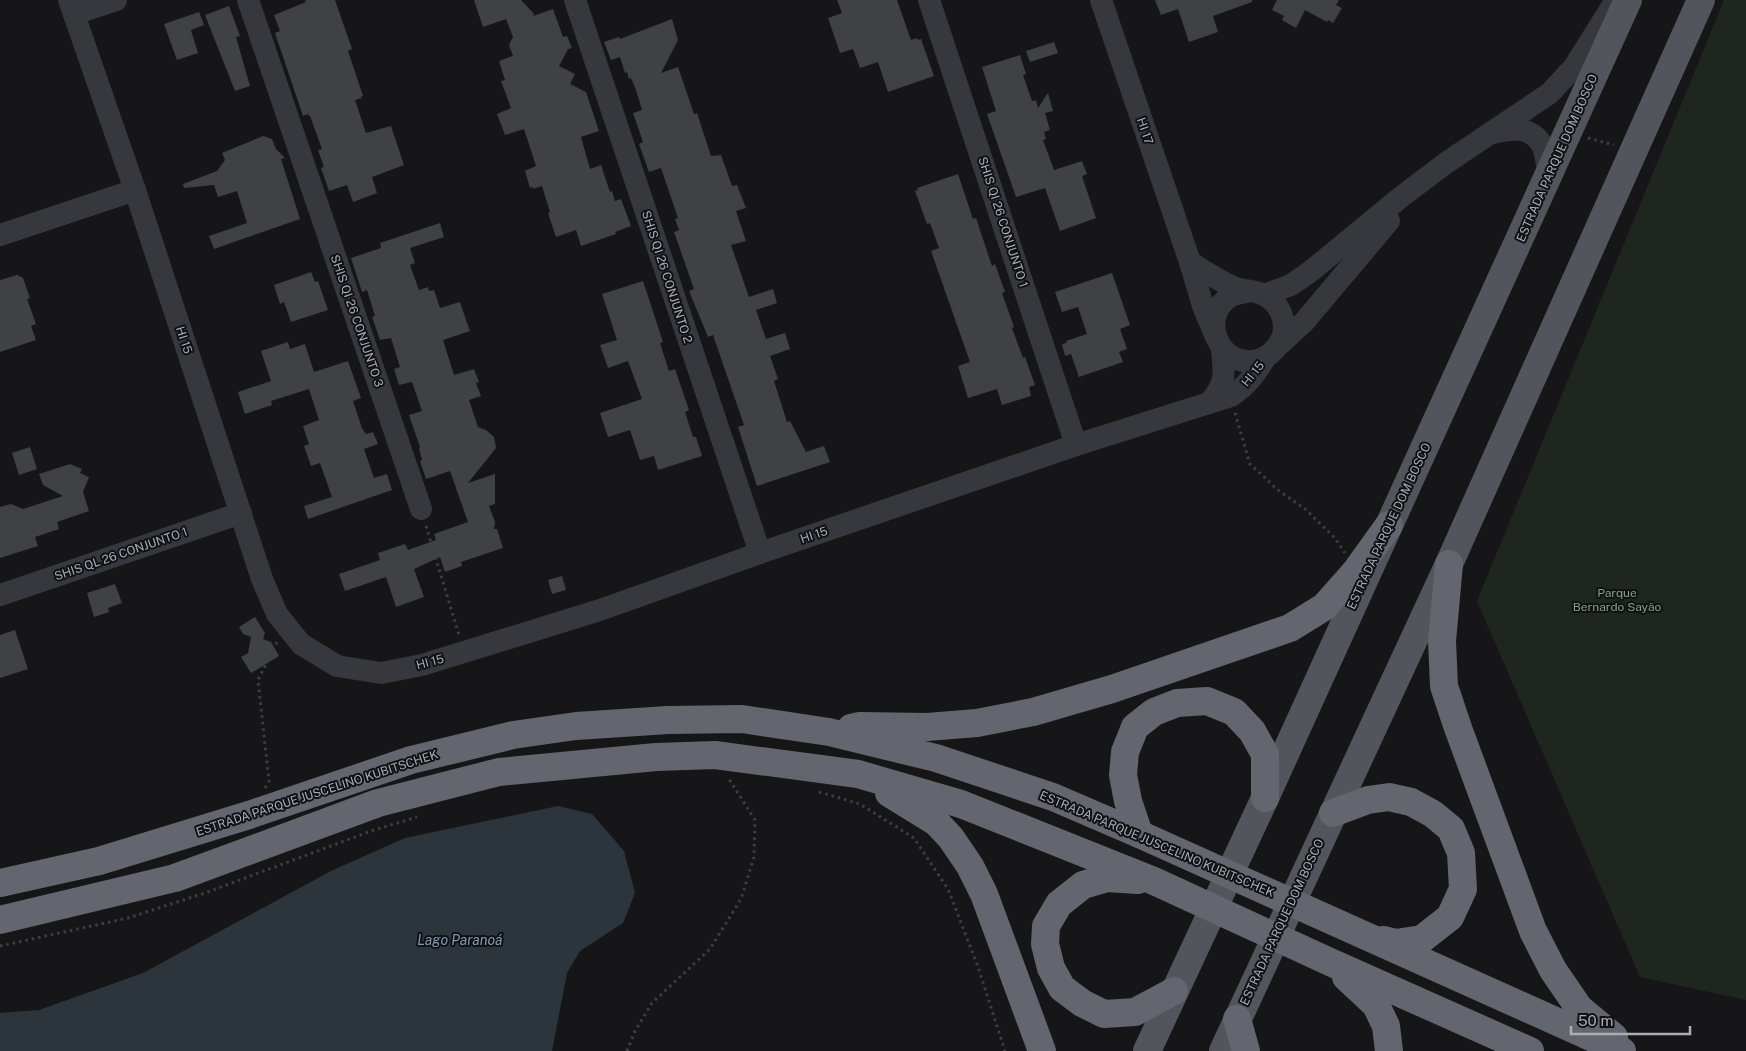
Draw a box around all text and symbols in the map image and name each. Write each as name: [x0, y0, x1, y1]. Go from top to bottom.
street label: ESTRADA PARQUE DOM BOSCO: [1514, 72, 1600, 244]
street label: HI 17: [1134, 116, 1156, 146]
street label: SHIS QI 26 CONJUNTO 1: [975, 155, 1031, 289]
street label: SHIS QI 26 CONJUNTO 2: [639, 209, 695, 345]
street label: SHIS QI 26 CONJUNTO 3: [328, 253, 386, 389]
street label: HI 15: [173, 324, 195, 356]
street label: HI 15: [1239, 358, 1267, 389]
street label: ESTRADA PARQUE DOM BOSCO: [1344, 440, 1434, 611]
street label: HI 15: [798, 524, 830, 546]
street label: SHIS QL 26 CONJUNTO 1: [53, 525, 189, 583]
park label: Parque Bernardo Sayão: [1573, 586, 1662, 614]
street label: HI 15: [415, 652, 446, 672]
street label: ESTRADA PARQUE JUSCELINO KUBITSCHEK: [194, 747, 440, 839]
street label: ESTRADA PARQUE JUSCELINO KUBITSCHEK: [1038, 788, 1276, 900]
street label: ESTRADA PARQUE DOM BOSCO: [1237, 836, 1327, 1007]
water label: Lago Paranoá: [417, 932, 503, 948]
scale bar: [1571, 1004, 1690, 1036]
text: 50 m: [1578, 1012, 1613, 1029]

